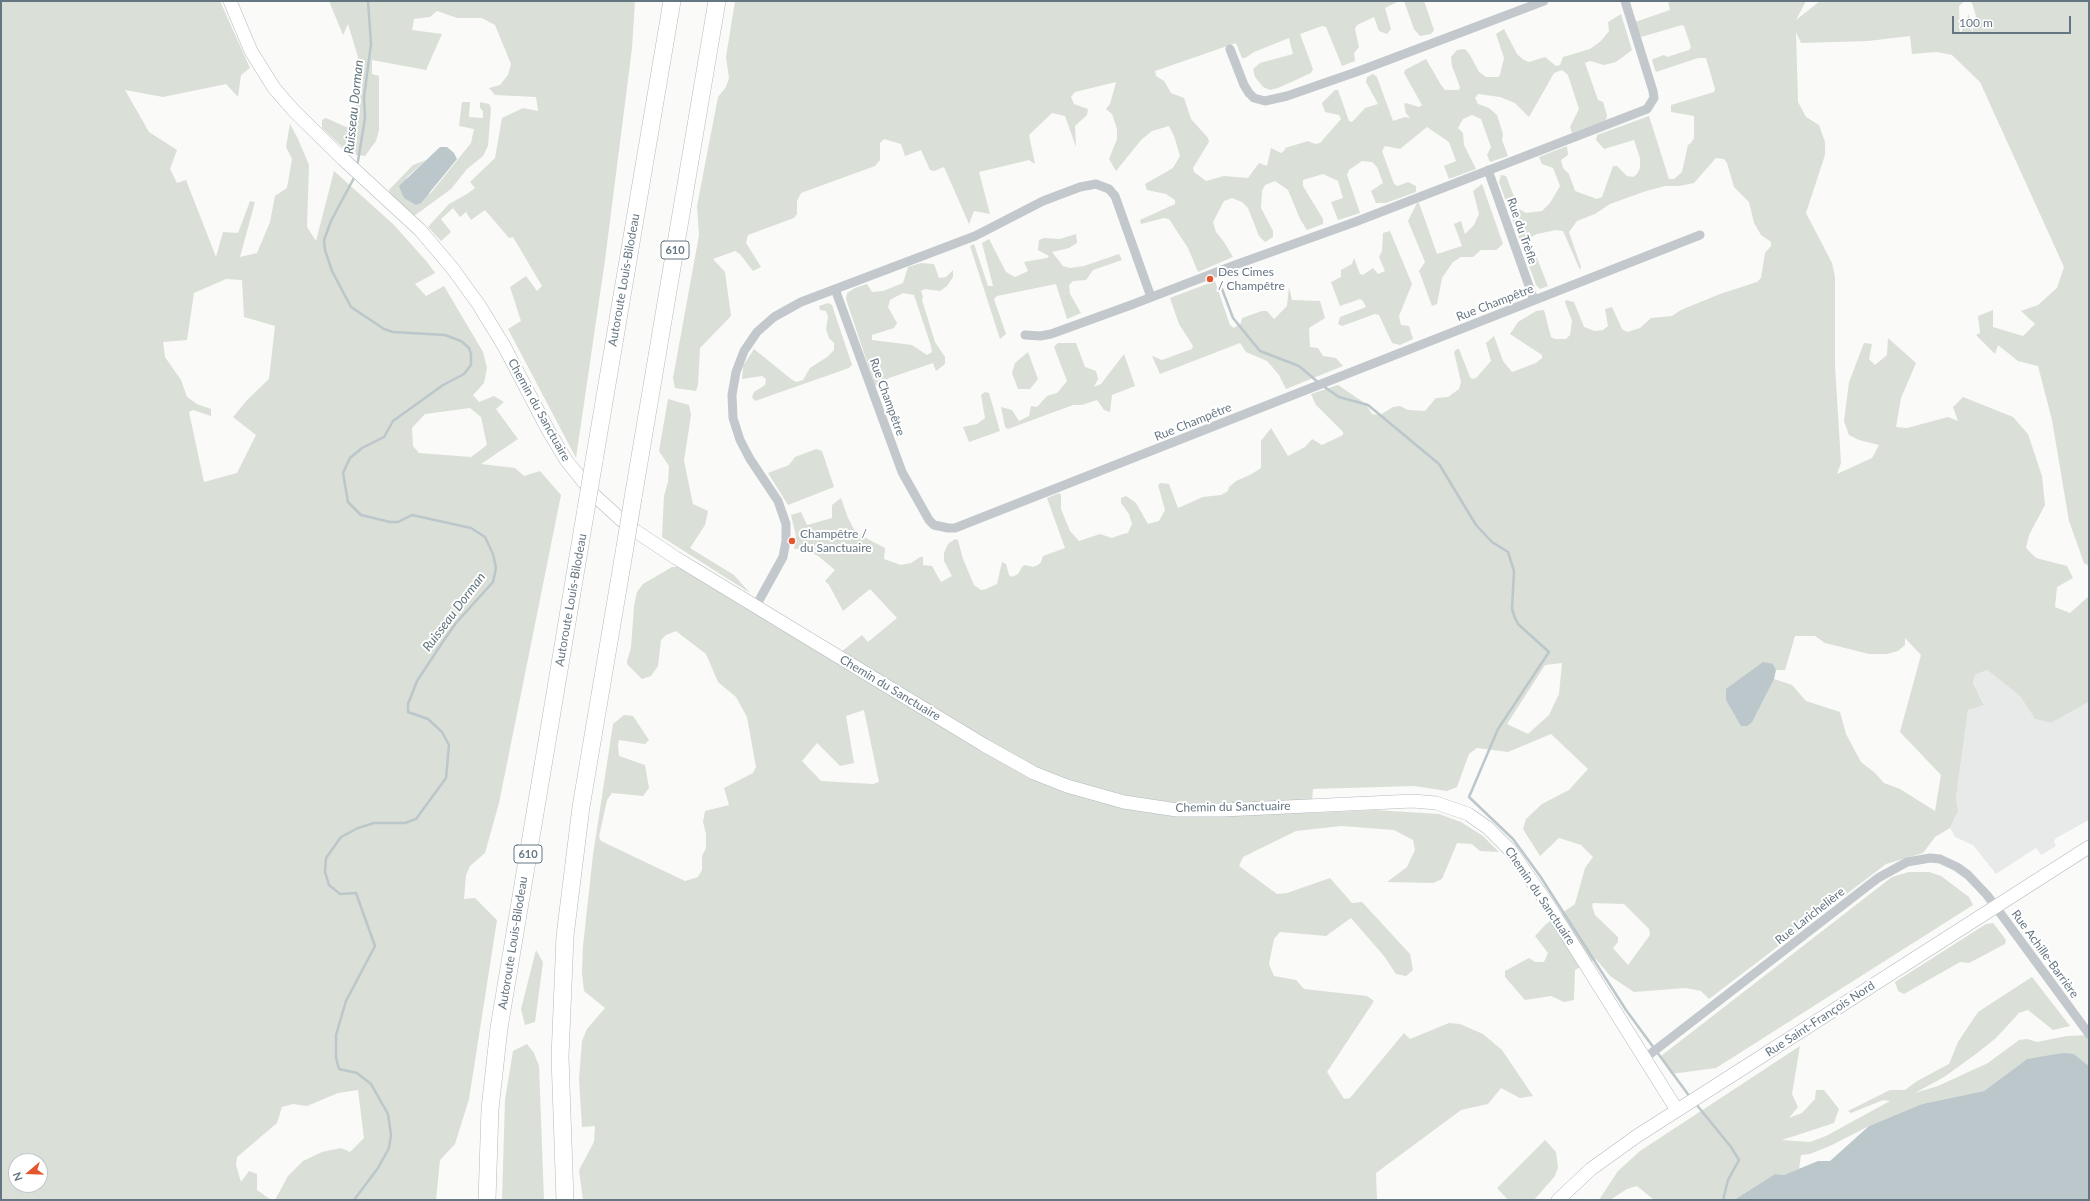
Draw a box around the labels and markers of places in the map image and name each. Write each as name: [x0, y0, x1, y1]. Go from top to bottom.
place label: Des Cimes / Champêtre: [1218, 265, 1285, 293]
marker: Des Cimes / Champêtre: [1205, 274, 1215, 284]
place label: Champêtre / du Sanctuaire: [800, 527, 872, 555]
marker: Champêtre / du Sanctuaire: [787, 536, 797, 546]

